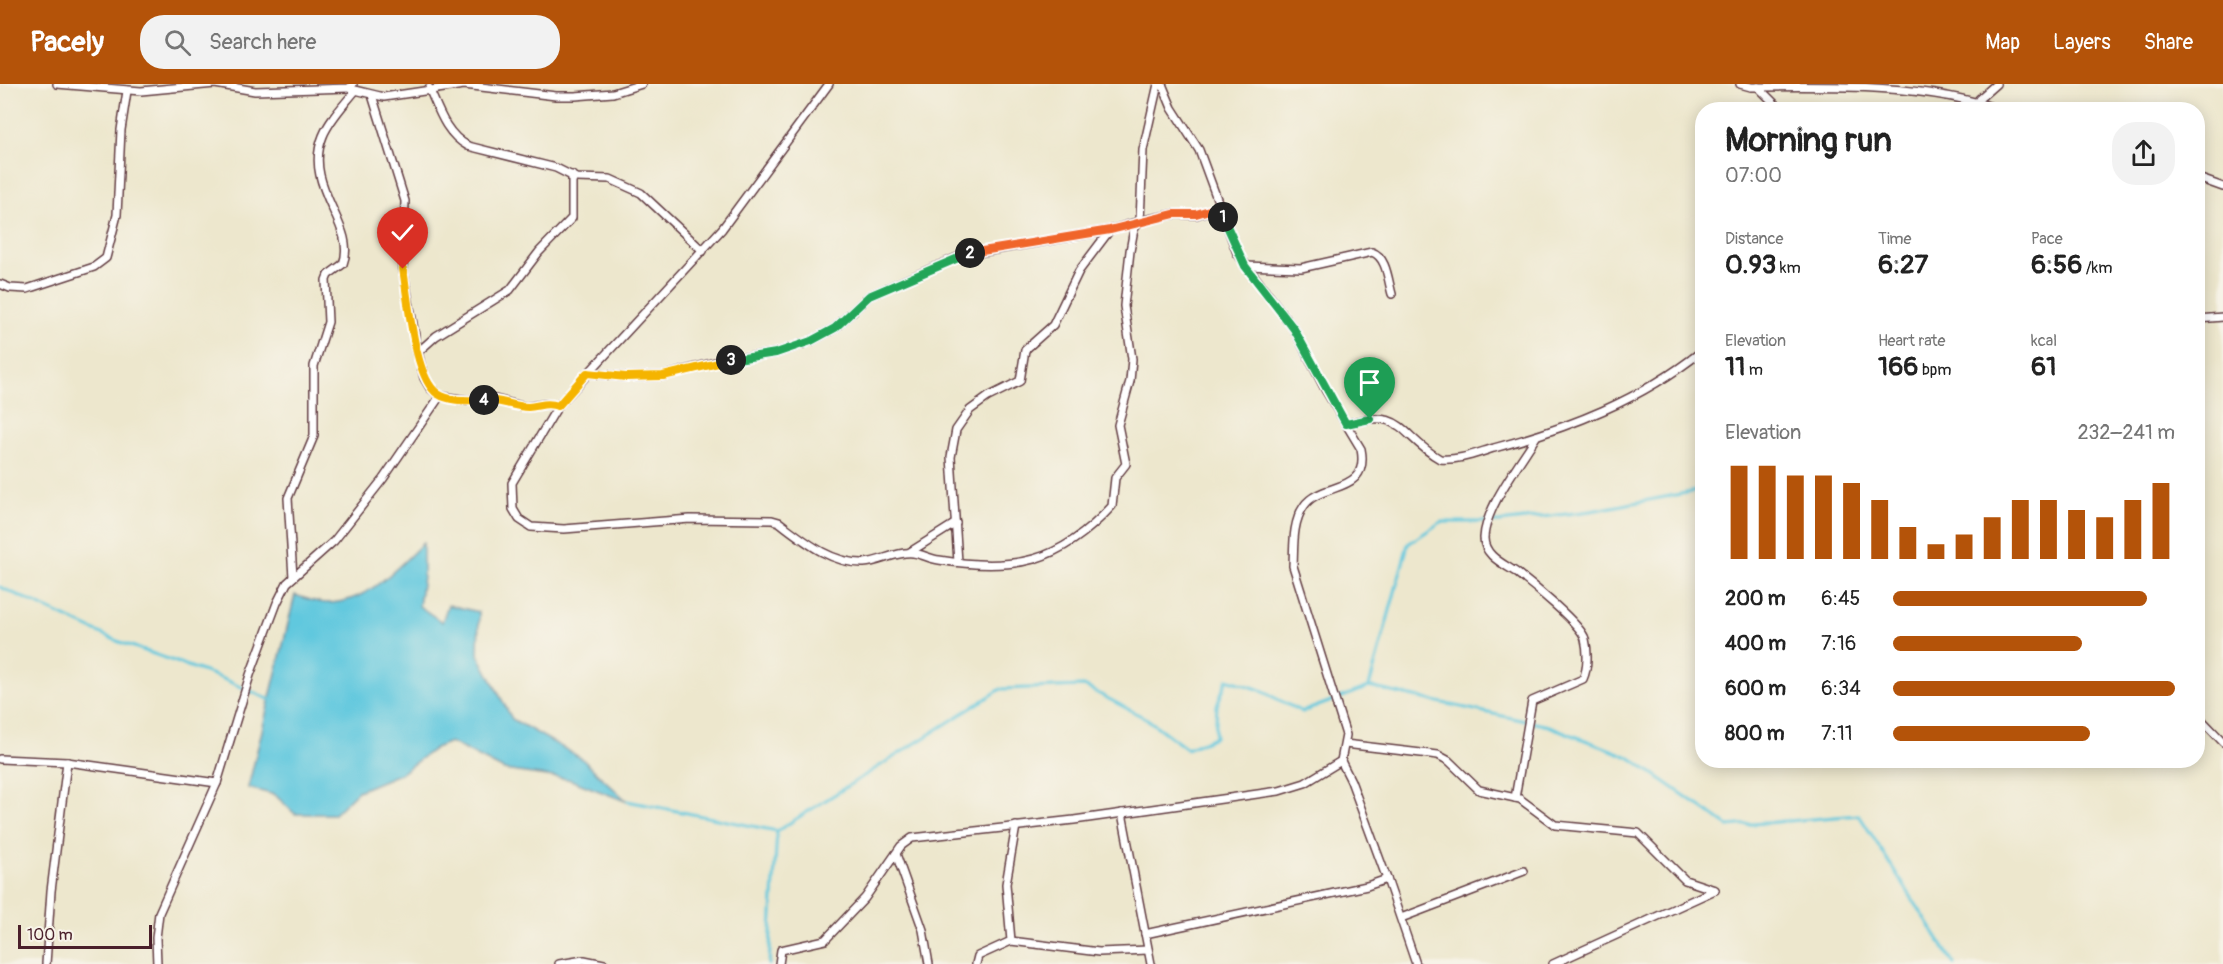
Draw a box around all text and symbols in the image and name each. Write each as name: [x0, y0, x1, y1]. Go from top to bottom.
search box: [140, 15, 560, 69]
text: Pacely: [30, 25, 104, 60]
icon: search: [161, 26, 194, 59]
text: Search here: [209, 28, 316, 56]
text: Map: [1985, 29, 2020, 56]
text: Layers: [2053, 29, 2111, 56]
text: Share: [2144, 29, 2193, 56]
text: Morning run: [1725, 120, 1892, 161]
button: share: [2112, 122, 2175, 185]
text: 07:00: [1725, 163, 1782, 188]
pin: 1: [1208, 202, 1238, 232]
pin: [377, 207, 428, 269]
text: 1: [1220, 207, 1226, 227]
icon: check: [386, 216, 419, 249]
text: Distance: [1725, 229, 1784, 249]
text: Time: [1878, 229, 1911, 249]
text: Pace: [2031, 229, 2063, 249]
pin: 2: [955, 238, 985, 268]
text: 2: [966, 243, 974, 263]
text: 0.93: [1725, 249, 1776, 281]
text: 6:27: [1878, 249, 1928, 281]
text: 6:56: [2031, 249, 2082, 281]
text: km: [1776, 258, 1801, 278]
text: /km: [2082, 258, 2112, 278]
text: Elevation: [1725, 331, 1786, 351]
text: Heart rate: [1878, 331, 1945, 351]
text: kcal: [2031, 331, 2057, 351]
pin: 3: [716, 345, 746, 375]
text: 3: [727, 350, 735, 370]
text: 11: [1725, 351, 1745, 383]
text: 166: [1878, 351, 1918, 383]
text: 61: [2031, 351, 2056, 383]
pin: [1344, 357, 1395, 419]
text: m: [1745, 360, 1763, 380]
text: bpm: [1918, 360, 1952, 380]
icon: arrive: [1353, 366, 1386, 399]
pin: 4: [469, 385, 499, 415]
text: 4: [479, 390, 489, 410]
text: Elevation: [1725, 420, 1801, 445]
text: 232–241 m: [2078, 420, 2175, 445]
text: 200 m: [1725, 586, 1786, 611]
text: 6:45: [1821, 586, 1860, 611]
text: 400 m: [1725, 631, 1786, 656]
text: 7:16: [1821, 631, 1856, 656]
text: 600 m: [1725, 676, 1786, 701]
text: 6:34: [1821, 676, 1861, 701]
text: 800 m: [1725, 721, 1785, 746]
text: 7:11: [1821, 721, 1853, 746]
scale bar: [18, 922, 152, 950]
text: 100 m: [27, 925, 73, 945]

